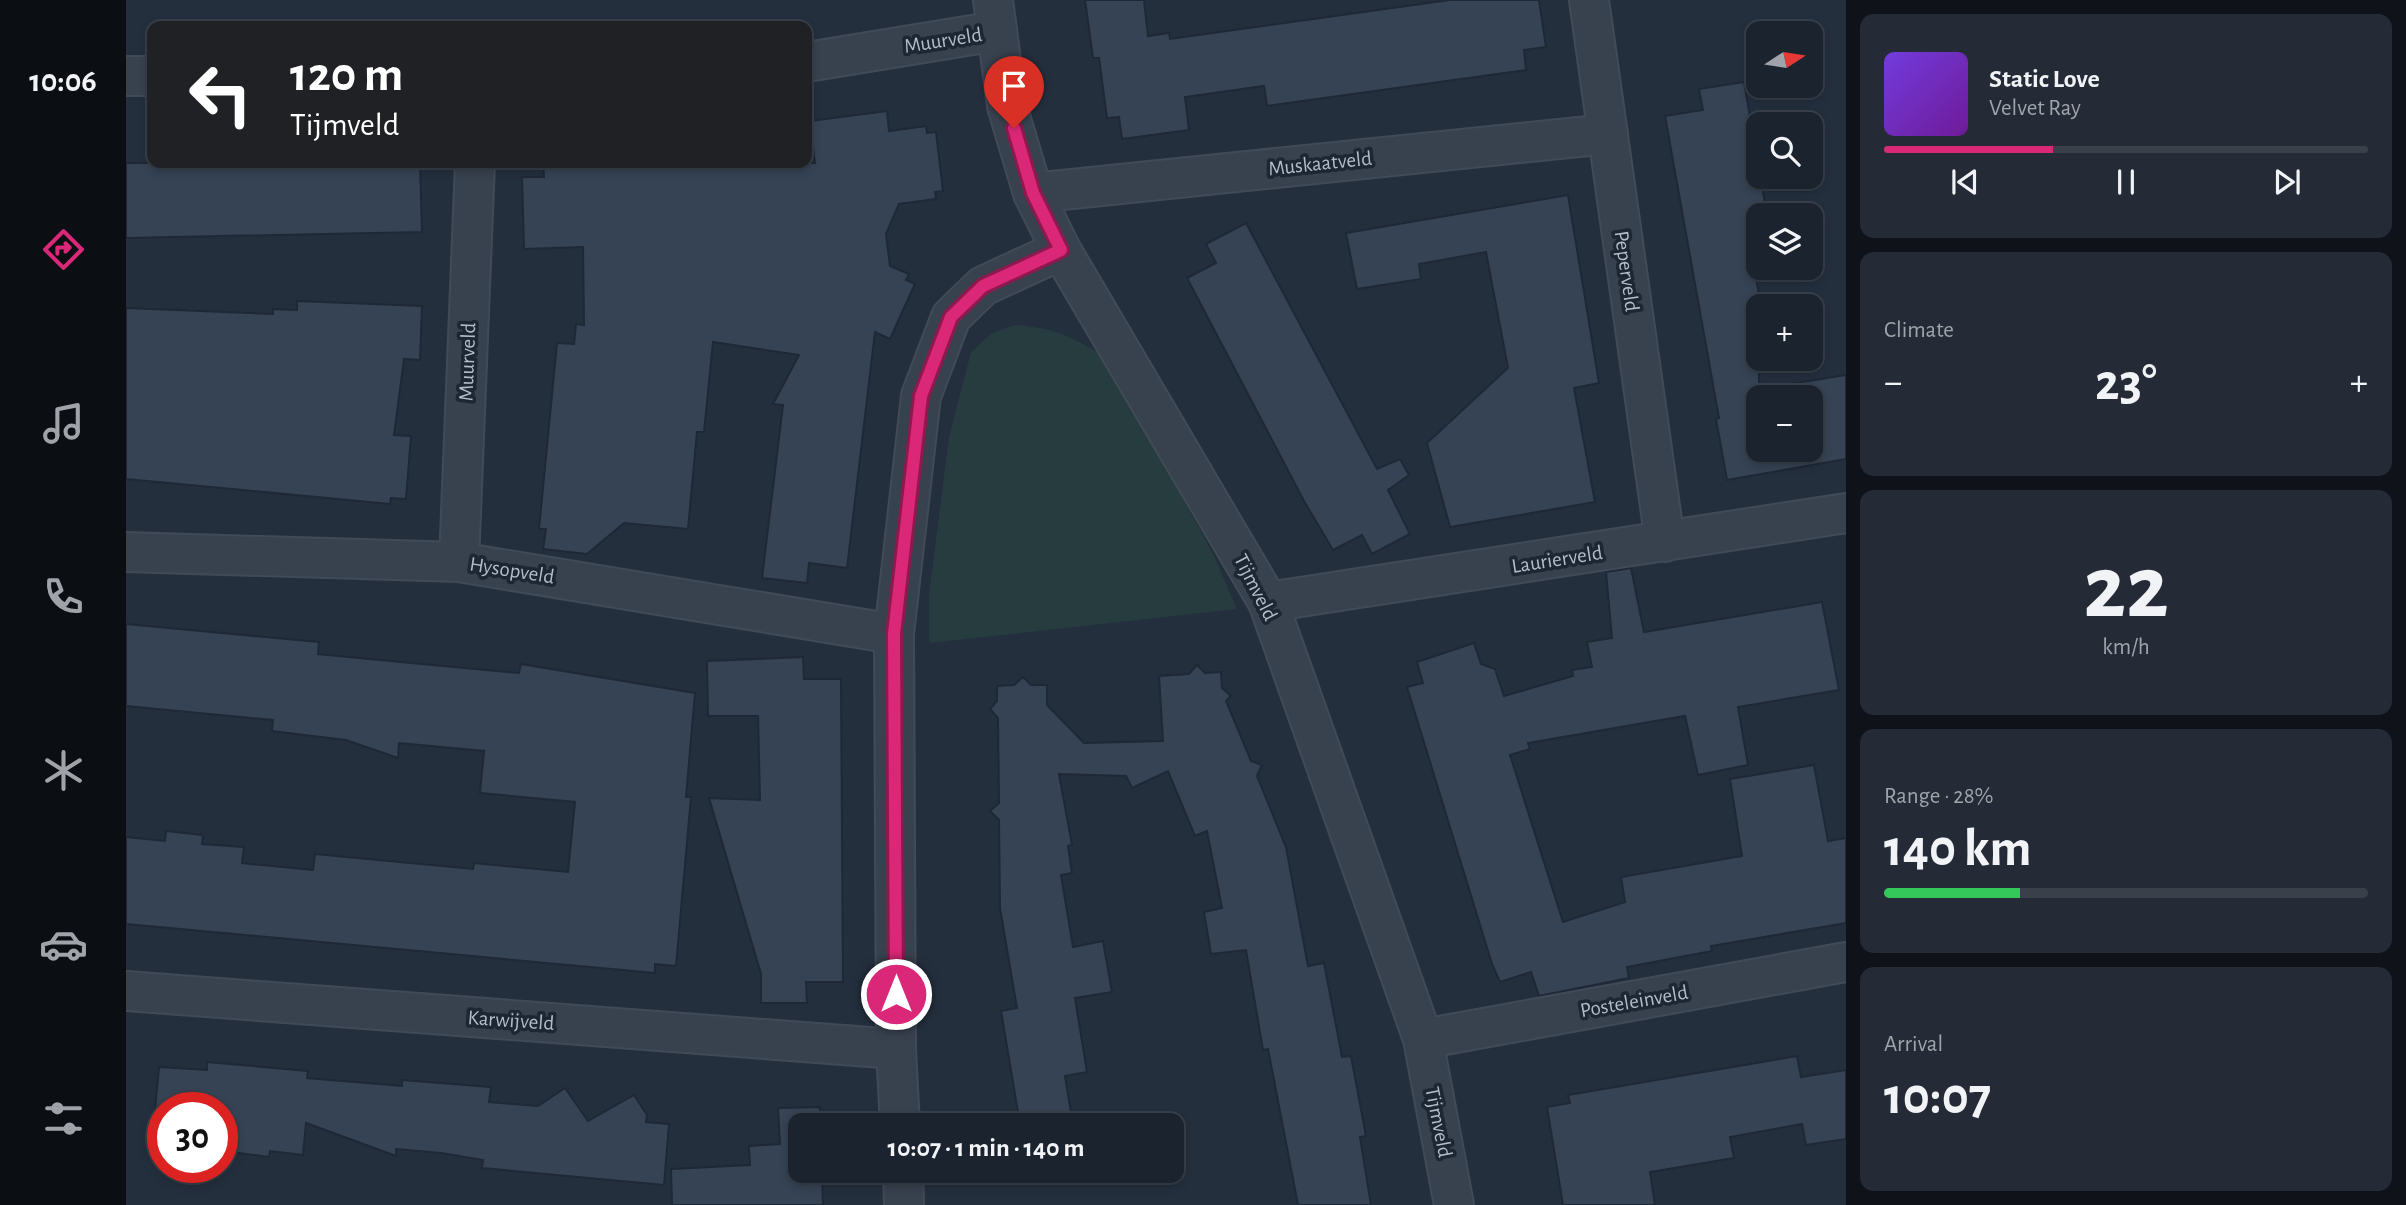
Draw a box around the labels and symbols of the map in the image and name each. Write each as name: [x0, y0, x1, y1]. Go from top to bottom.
north arrow: [1746, 21, 1824, 98]
street label: Muurveld: [903, 24, 984, 57]
pin: [984, 56, 1044, 128]
street label: Muskaatveld: [1267, 148, 1373, 179]
street label: Peperveld: [1610, 229, 1643, 313]
street label: Muurveld: [456, 322, 479, 402]
street label: Laurierveld: [1510, 542, 1604, 577]
street label: Tijmveld: [1230, 551, 1281, 624]
street label: Hysopveld: [468, 553, 556, 588]
position arrow: [859, 957, 933, 1031]
street label: Posteleinveld: [1579, 982, 1690, 1021]
street label: Karwijveld: [467, 1007, 555, 1034]
street label: Tijmveld: [1421, 1085, 1456, 1159]
speed limit sign: 30: [147, 1092, 238, 1183]

